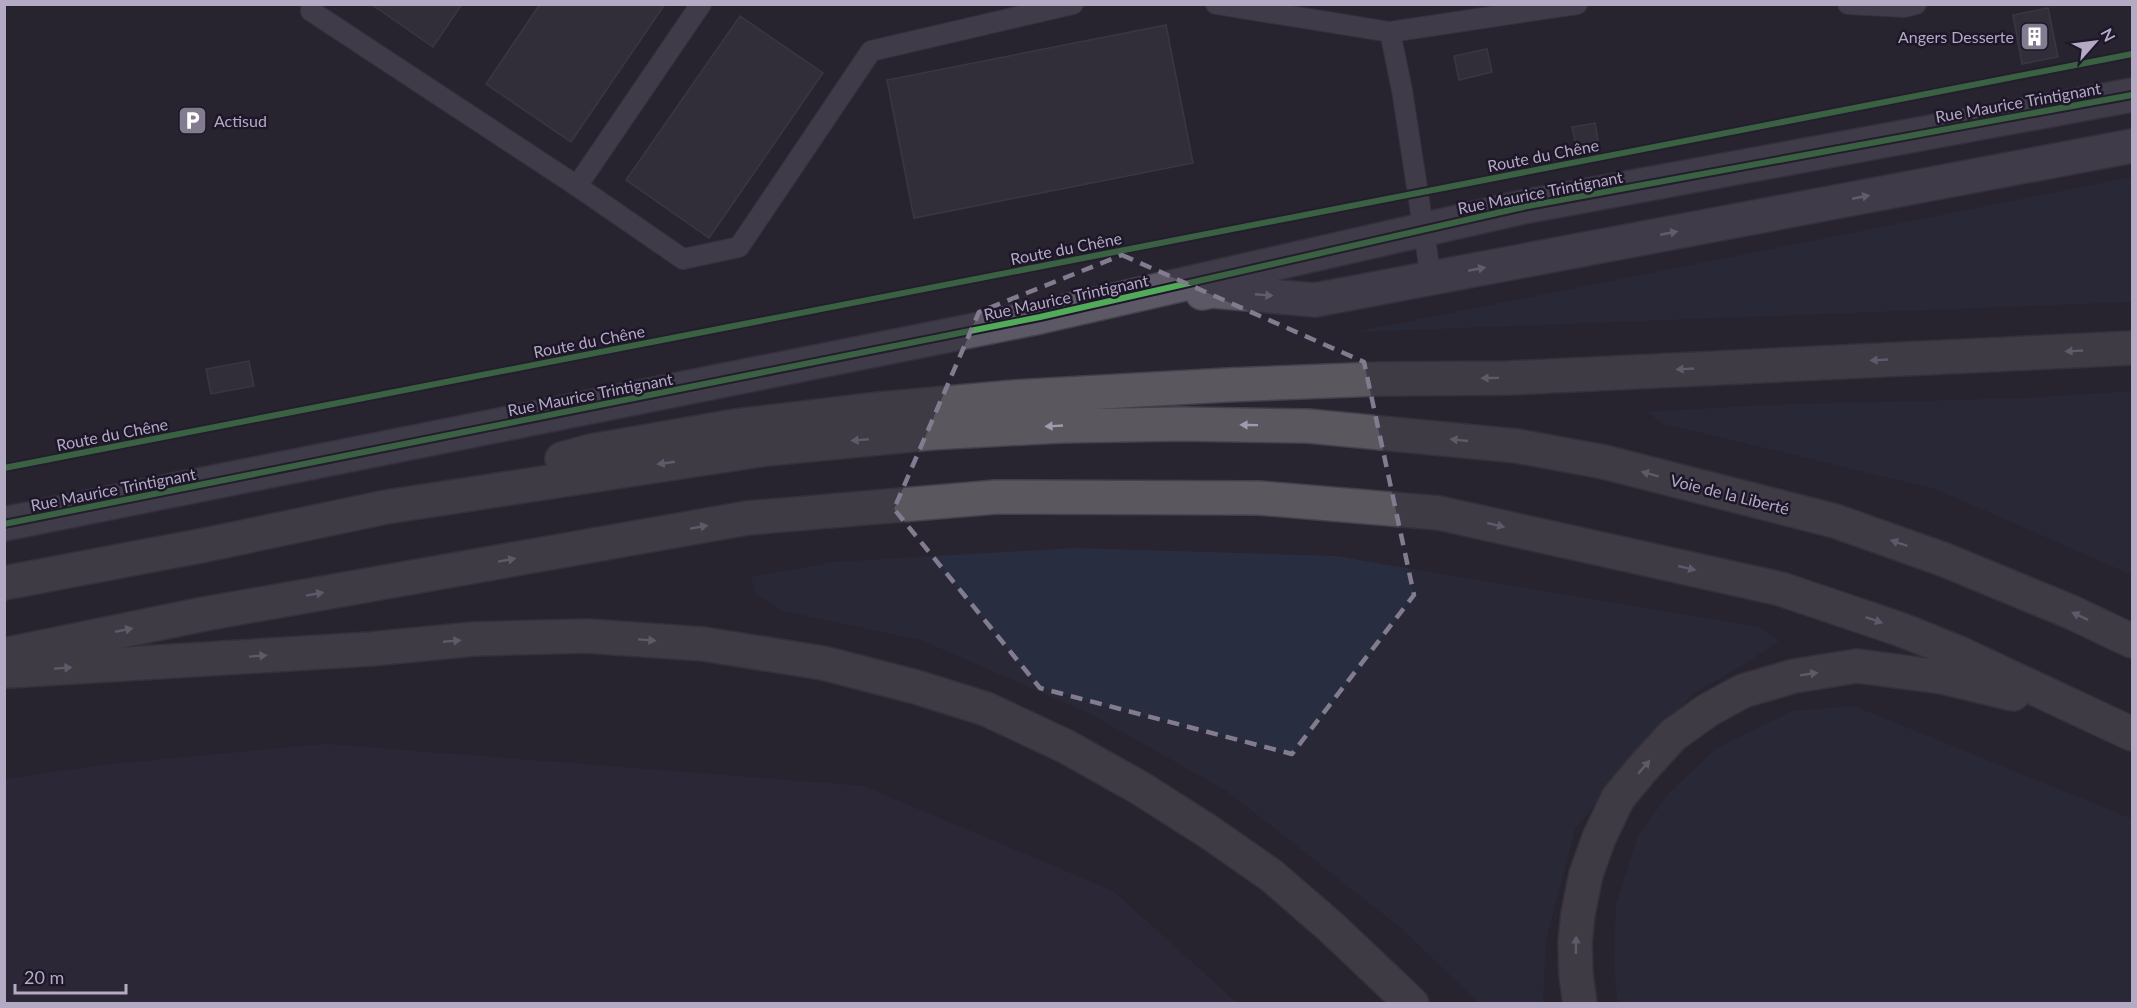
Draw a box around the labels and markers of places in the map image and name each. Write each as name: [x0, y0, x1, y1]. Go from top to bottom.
building icon: Angers Desserte: [2019, 20, 2051, 52]
place label: Angers Desserte: [1898, 27, 2014, 46]
parking icon: Actisud: [177, 104, 209, 136]
place label: Actisud: [214, 111, 267, 130]

